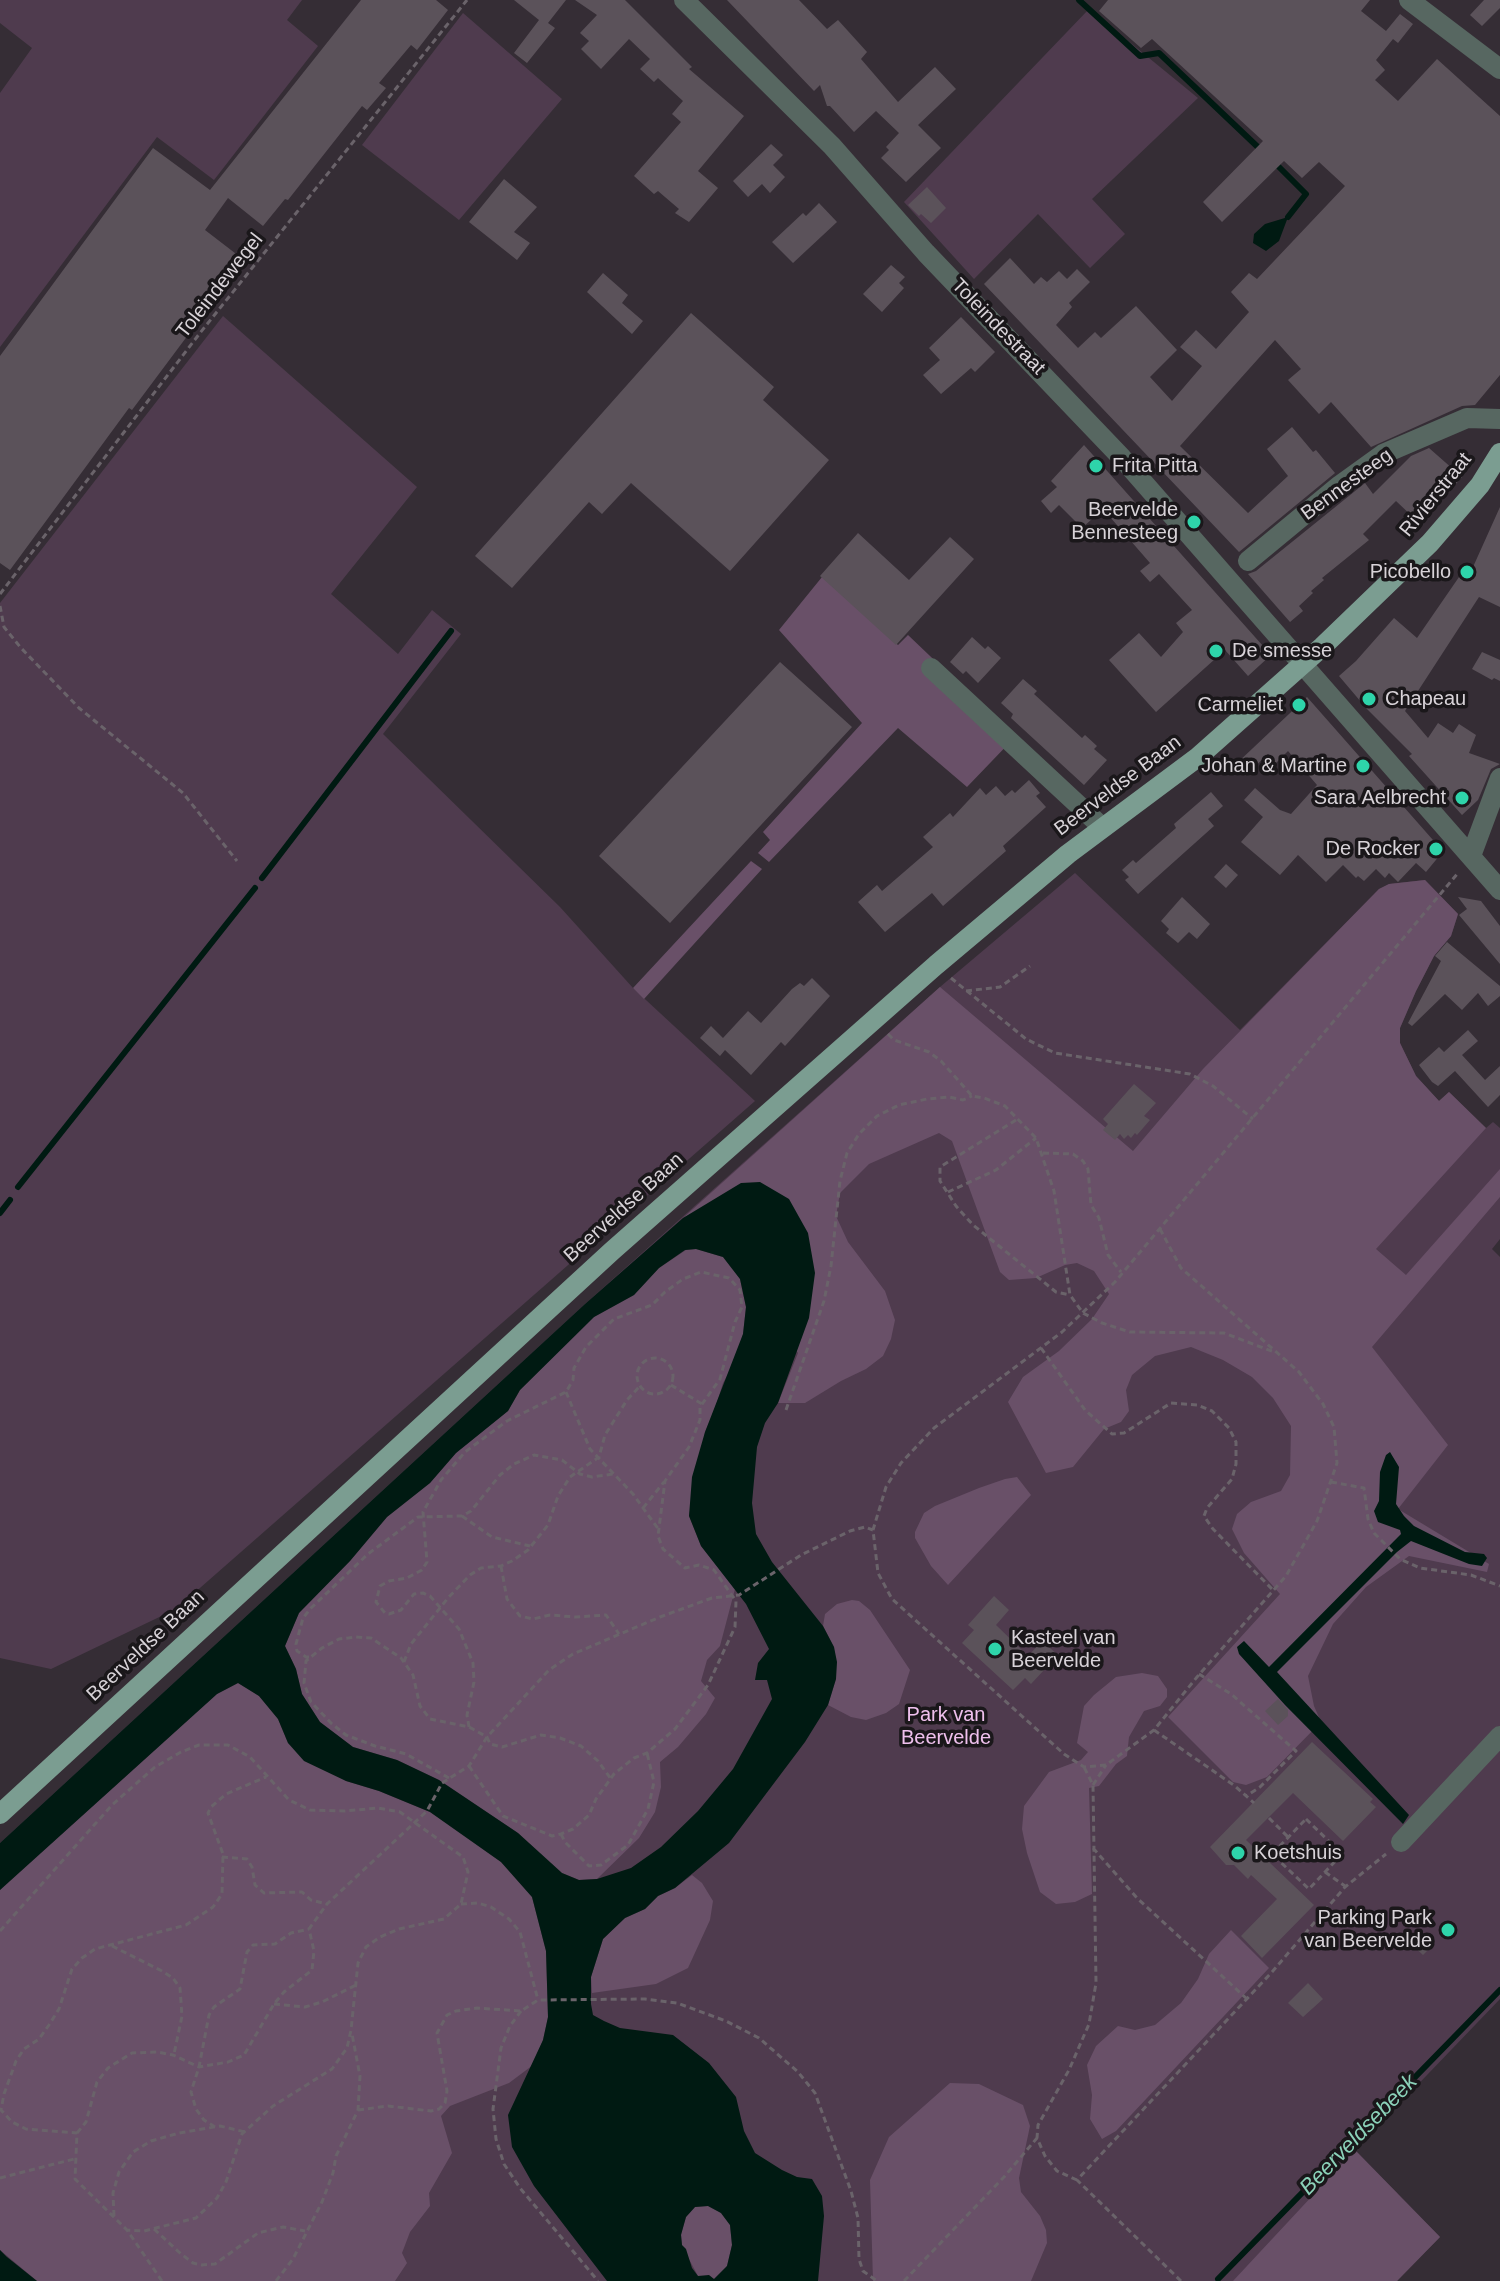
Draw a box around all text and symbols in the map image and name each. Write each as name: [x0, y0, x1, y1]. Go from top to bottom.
street label: Toleindewegel: [172, 229, 268, 343]
street label: Toleindestraat: [946, 274, 1050, 380]
street label: Bennesteeg: [1297, 444, 1397, 526]
street label: Rivierstraat: [1395, 448, 1477, 542]
place label: Frita Pitta: [1112, 454, 1198, 478]
marker: Frita Pitta: [1087, 457, 1105, 475]
place label: Beervelde Bennesteeg: [1071, 498, 1178, 545]
marker: Beervelde Bennesteeg: [1185, 513, 1203, 531]
place label: Picobello: [1370, 560, 1451, 584]
marker: Picobello: [1458, 563, 1476, 581]
place label: De smesse: [1232, 639, 1332, 663]
marker: De smesse: [1207, 642, 1225, 660]
place label: Chapeau: [1385, 687, 1466, 711]
marker: Chapeau: [1360, 690, 1378, 708]
place label: Carmeliet: [1197, 693, 1283, 717]
marker: Carmeliet: [1290, 696, 1308, 714]
street label: Beerveldse Baan: [1050, 731, 1186, 841]
place label: Johan & Martine: [1201, 754, 1347, 778]
marker: Johan & Martine: [1354, 757, 1372, 775]
place label: Sara Aelbrecht: [1314, 786, 1446, 810]
marker: Sara Aelbrecht: [1453, 789, 1471, 807]
place label: De Rocker: [1326, 837, 1420, 861]
marker: De Rocker: [1427, 840, 1445, 858]
street label: Beerveldse Baan: [559, 1148, 689, 1268]
street label: Beerveldse Baan: [82, 1585, 210, 1707]
place label: Kasteel van Beervelde: [1011, 1626, 1116, 1673]
marker: Kasteel van Beervelde: [986, 1640, 1004, 1658]
park label: Park van Beervelde: [901, 1703, 991, 1750]
place label: Koetshuis: [1254, 1841, 1342, 1865]
marker: Koetshuis: [1229, 1844, 1247, 1862]
place label: Parking Park van Beervelde: [1304, 1906, 1432, 1953]
marker: Parking Park van Beervelde: [1439, 1921, 1457, 1939]
water label: Beerveldsebeek: [1295, 2069, 1423, 2201]

